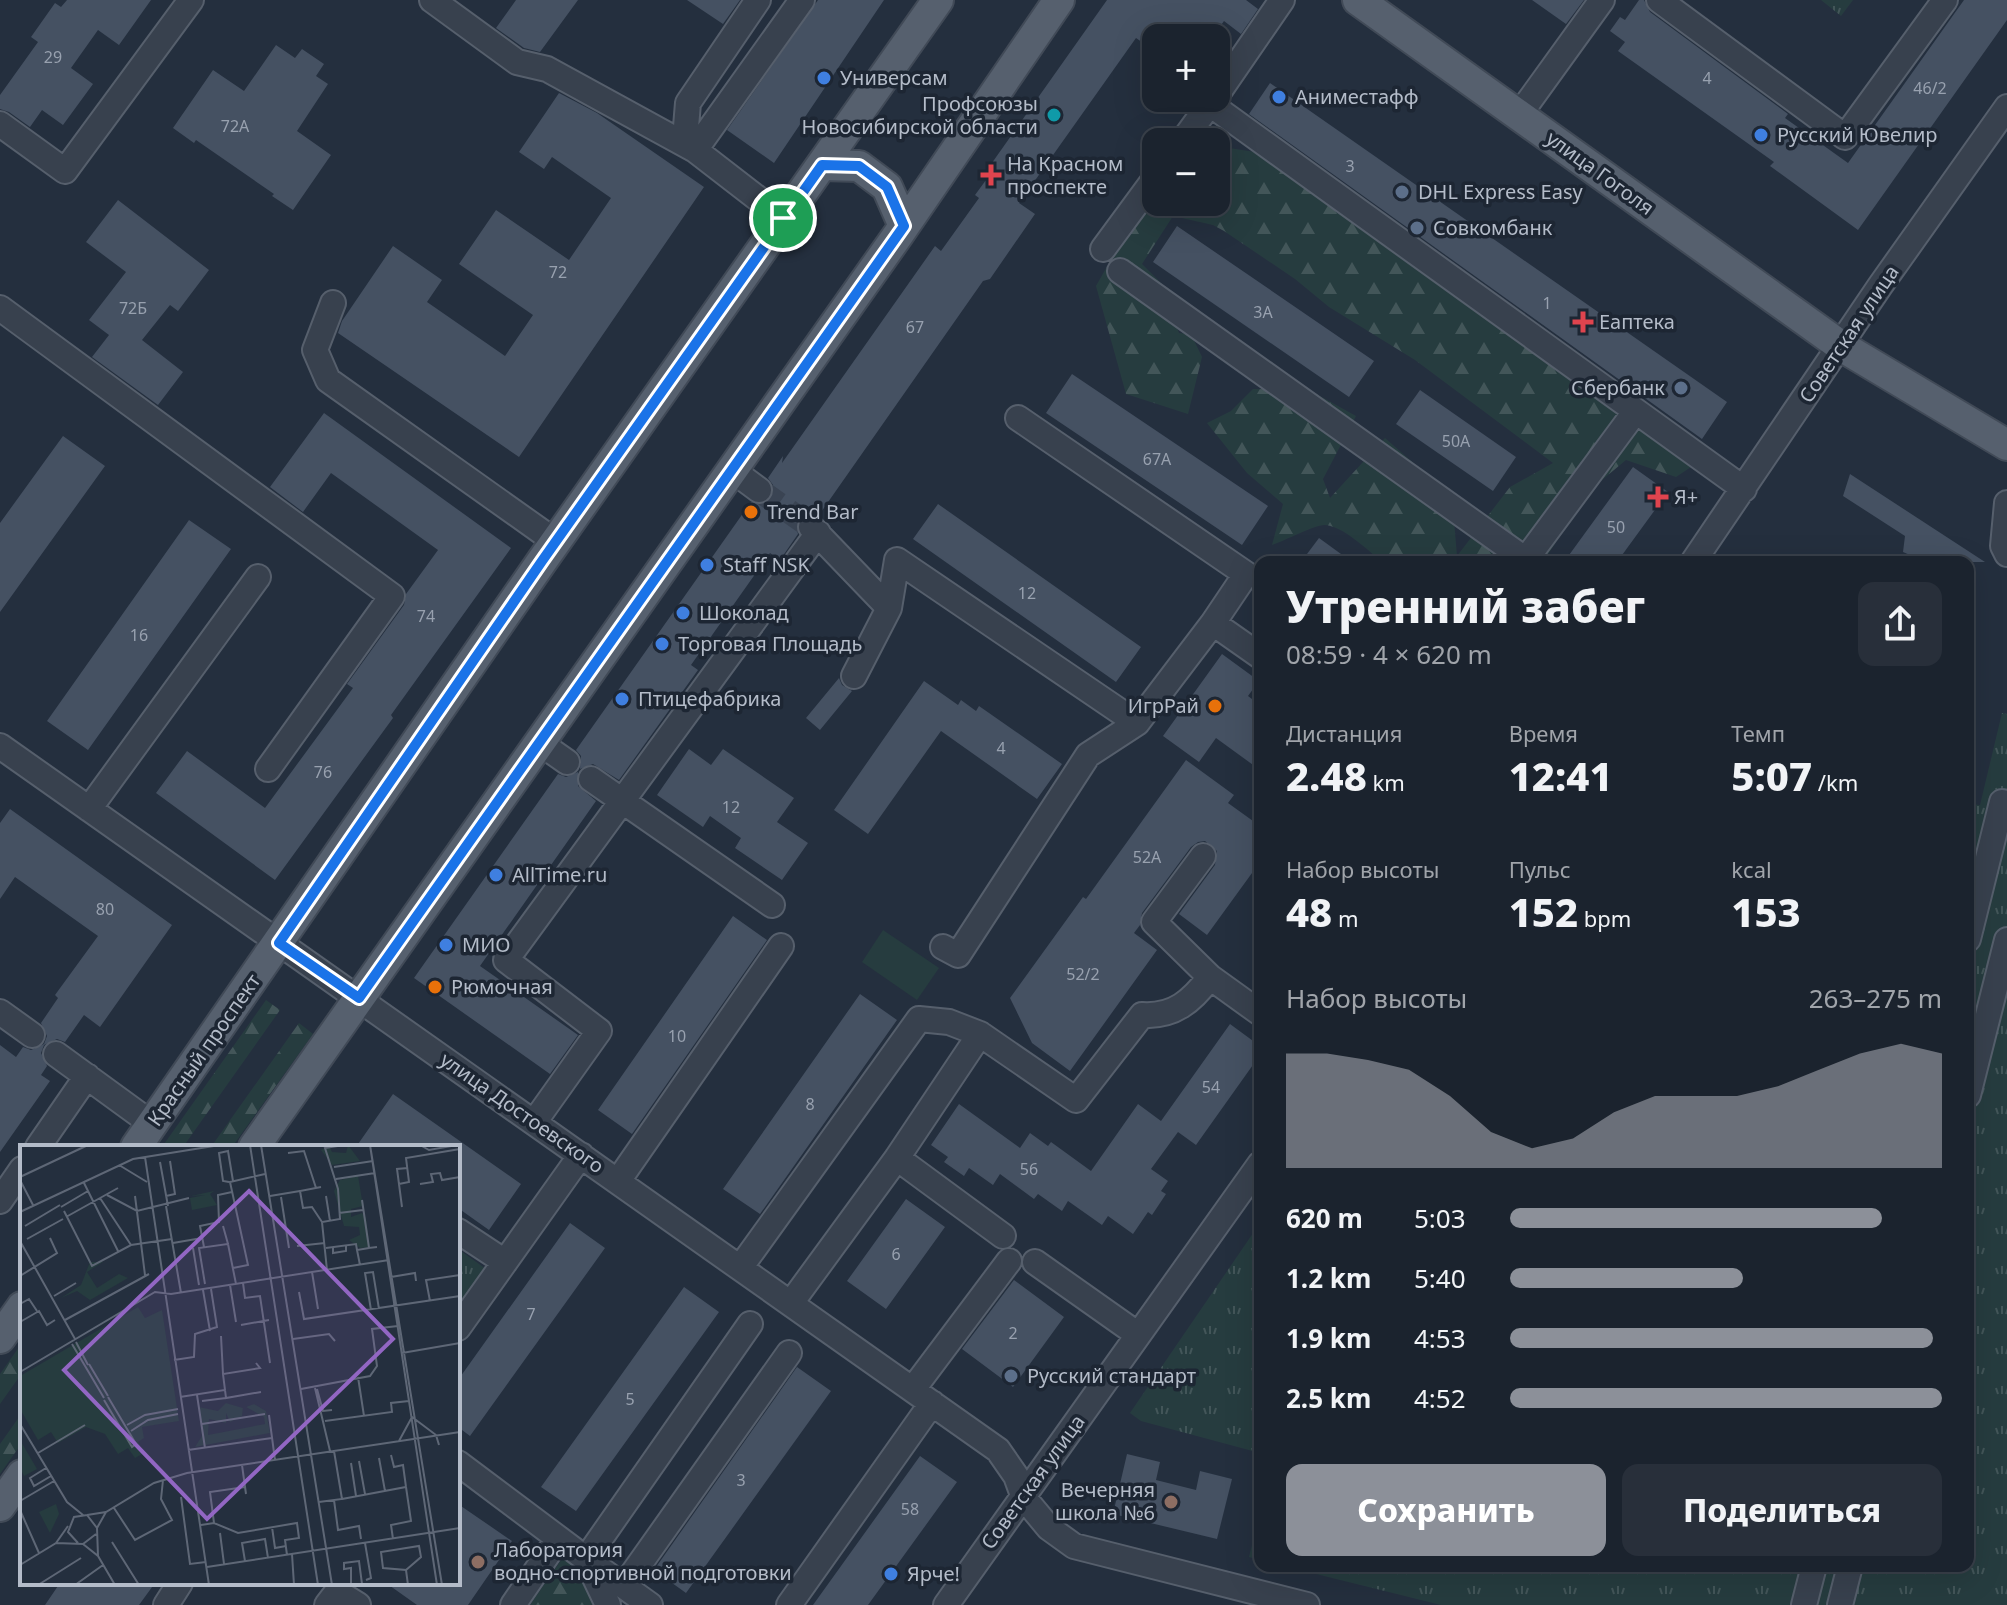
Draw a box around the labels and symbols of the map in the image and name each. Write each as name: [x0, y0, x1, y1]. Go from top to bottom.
house number: 29: [44, 46, 62, 68]
place label: Универсам: [840, 64, 948, 91]
house number: 4: [1702, 67, 1712, 89]
marker: Универсам: [815, 69, 833, 87]
house number: 46/2: [1913, 77, 1947, 99]
place label: Аниместафф: [1295, 83, 1419, 110]
marker: Аниместафф: [1270, 88, 1288, 106]
place label: Профсоюзы Новосибирской области: [801, 90, 1038, 140]
marker: Профсоюзы Новосибирской области: [1045, 106, 1063, 124]
house number: 72А: [221, 115, 250, 137]
place label: Русский Ювелир: [1777, 121, 1937, 148]
street label: улица Гоголя: [1541, 124, 1660, 221]
marker: Русский Ювелир: [1752, 126, 1770, 144]
place label: На Красном проспекте: [1007, 150, 1123, 200]
house number: 3: [1345, 155, 1355, 177]
marker: На Красном проспекте: [982, 166, 1000, 184]
place label: DHL Express Easy: [1418, 178, 1584, 205]
marker: DHL Express Easy: [1393, 183, 1411, 201]
pin: [749, 184, 817, 252]
place label: Совкомбанк: [1433, 214, 1553, 241]
marker: Совкомбанк: [1408, 219, 1426, 237]
street label: Советская улица: [1793, 260, 1905, 408]
house number: 72: [549, 261, 567, 283]
house number: 1: [1542, 292, 1552, 314]
house number: 72Б: [119, 297, 147, 319]
house number: 3А: [1253, 301, 1273, 323]
place label: Еаптека: [1599, 308, 1675, 335]
marker: Еаптека: [1574, 313, 1592, 331]
house number: 67: [906, 316, 924, 338]
place label: Сбербанк: [1571, 374, 1665, 401]
marker: Сбербанк: [1672, 379, 1690, 397]
house number: 50А: [1442, 430, 1471, 452]
house number: 67А: [1143, 448, 1172, 470]
place label: Я+: [1674, 483, 1698, 510]
marker: Я+: [1649, 488, 1667, 506]
place label: Trend Bar: [767, 498, 859, 525]
marker: Trend Bar: [742, 503, 760, 521]
house number: 50: [1607, 516, 1625, 538]
place label: Staff NSK: [723, 551, 811, 578]
marker: Staff NSK: [698, 556, 716, 574]
house number: 12: [1018, 582, 1036, 604]
place label: Шоколад: [699, 599, 789, 626]
marker: Шоколад: [674, 604, 692, 622]
house number: 74: [417, 605, 435, 627]
house number: 16: [130, 624, 148, 646]
place label: Торговая Площадь: [678, 630, 862, 657]
marker: Торговая Площадь: [653, 635, 671, 653]
place label: Птицефабрика: [638, 685, 781, 712]
marker: Птицефабрика: [613, 690, 631, 708]
place label: ИгрРай: [1128, 692, 1199, 719]
marker: ИгрРай: [1206, 697, 1224, 715]
house number: 4: [996, 737, 1006, 759]
house number: 76: [314, 761, 332, 783]
house number: 12: [722, 796, 740, 818]
house number: 52А: [1133, 846, 1162, 868]
place label: AllTime.ru: [512, 861, 607, 888]
marker: AllTime.ru: [487, 866, 505, 884]
house number: 80: [96, 898, 114, 920]
place label: МИО: [462, 931, 510, 958]
marker: МИО: [437, 936, 455, 954]
house number: 52/2: [1066, 963, 1100, 985]
street label: Красный проспект: [141, 968, 266, 1131]
place label: Рюмочная: [451, 973, 553, 1000]
marker: Рюмочная: [426, 978, 444, 996]
house number: 10: [668, 1025, 686, 1047]
street label: улица Достоевского: [435, 1046, 609, 1179]
house number: 54: [1202, 1076, 1220, 1098]
house number: 8: [805, 1093, 815, 1115]
inset map: [20, 1145, 460, 1585]
house number: 56: [1020, 1158, 1038, 1180]
house number: 6: [891, 1243, 901, 1265]
house number: 7: [526, 1303, 536, 1325]
house number: 2: [1008, 1322, 1018, 1344]
place label: Русский стандарт: [1027, 1362, 1196, 1389]
marker: Русский стандарт: [1002, 1367, 1020, 1385]
house number: 5: [625, 1388, 635, 1410]
street label: Советская улица: [974, 1409, 1091, 1555]
house number: 3: [736, 1469, 746, 1491]
place label: Вечерняя школа №6: [1055, 1476, 1155, 1526]
marker: Вечерняя школа №6: [1162, 1493, 1180, 1511]
house number: 58: [901, 1498, 919, 1520]
place label: Лаборатория водно-спортивной подготовки: [494, 1536, 792, 1586]
marker: Лаборатория водно-спортивной подготовки: [469, 1553, 487, 1571]
place label: Ярче!: [907, 1560, 960, 1587]
marker: Ярче!: [882, 1565, 900, 1583]

